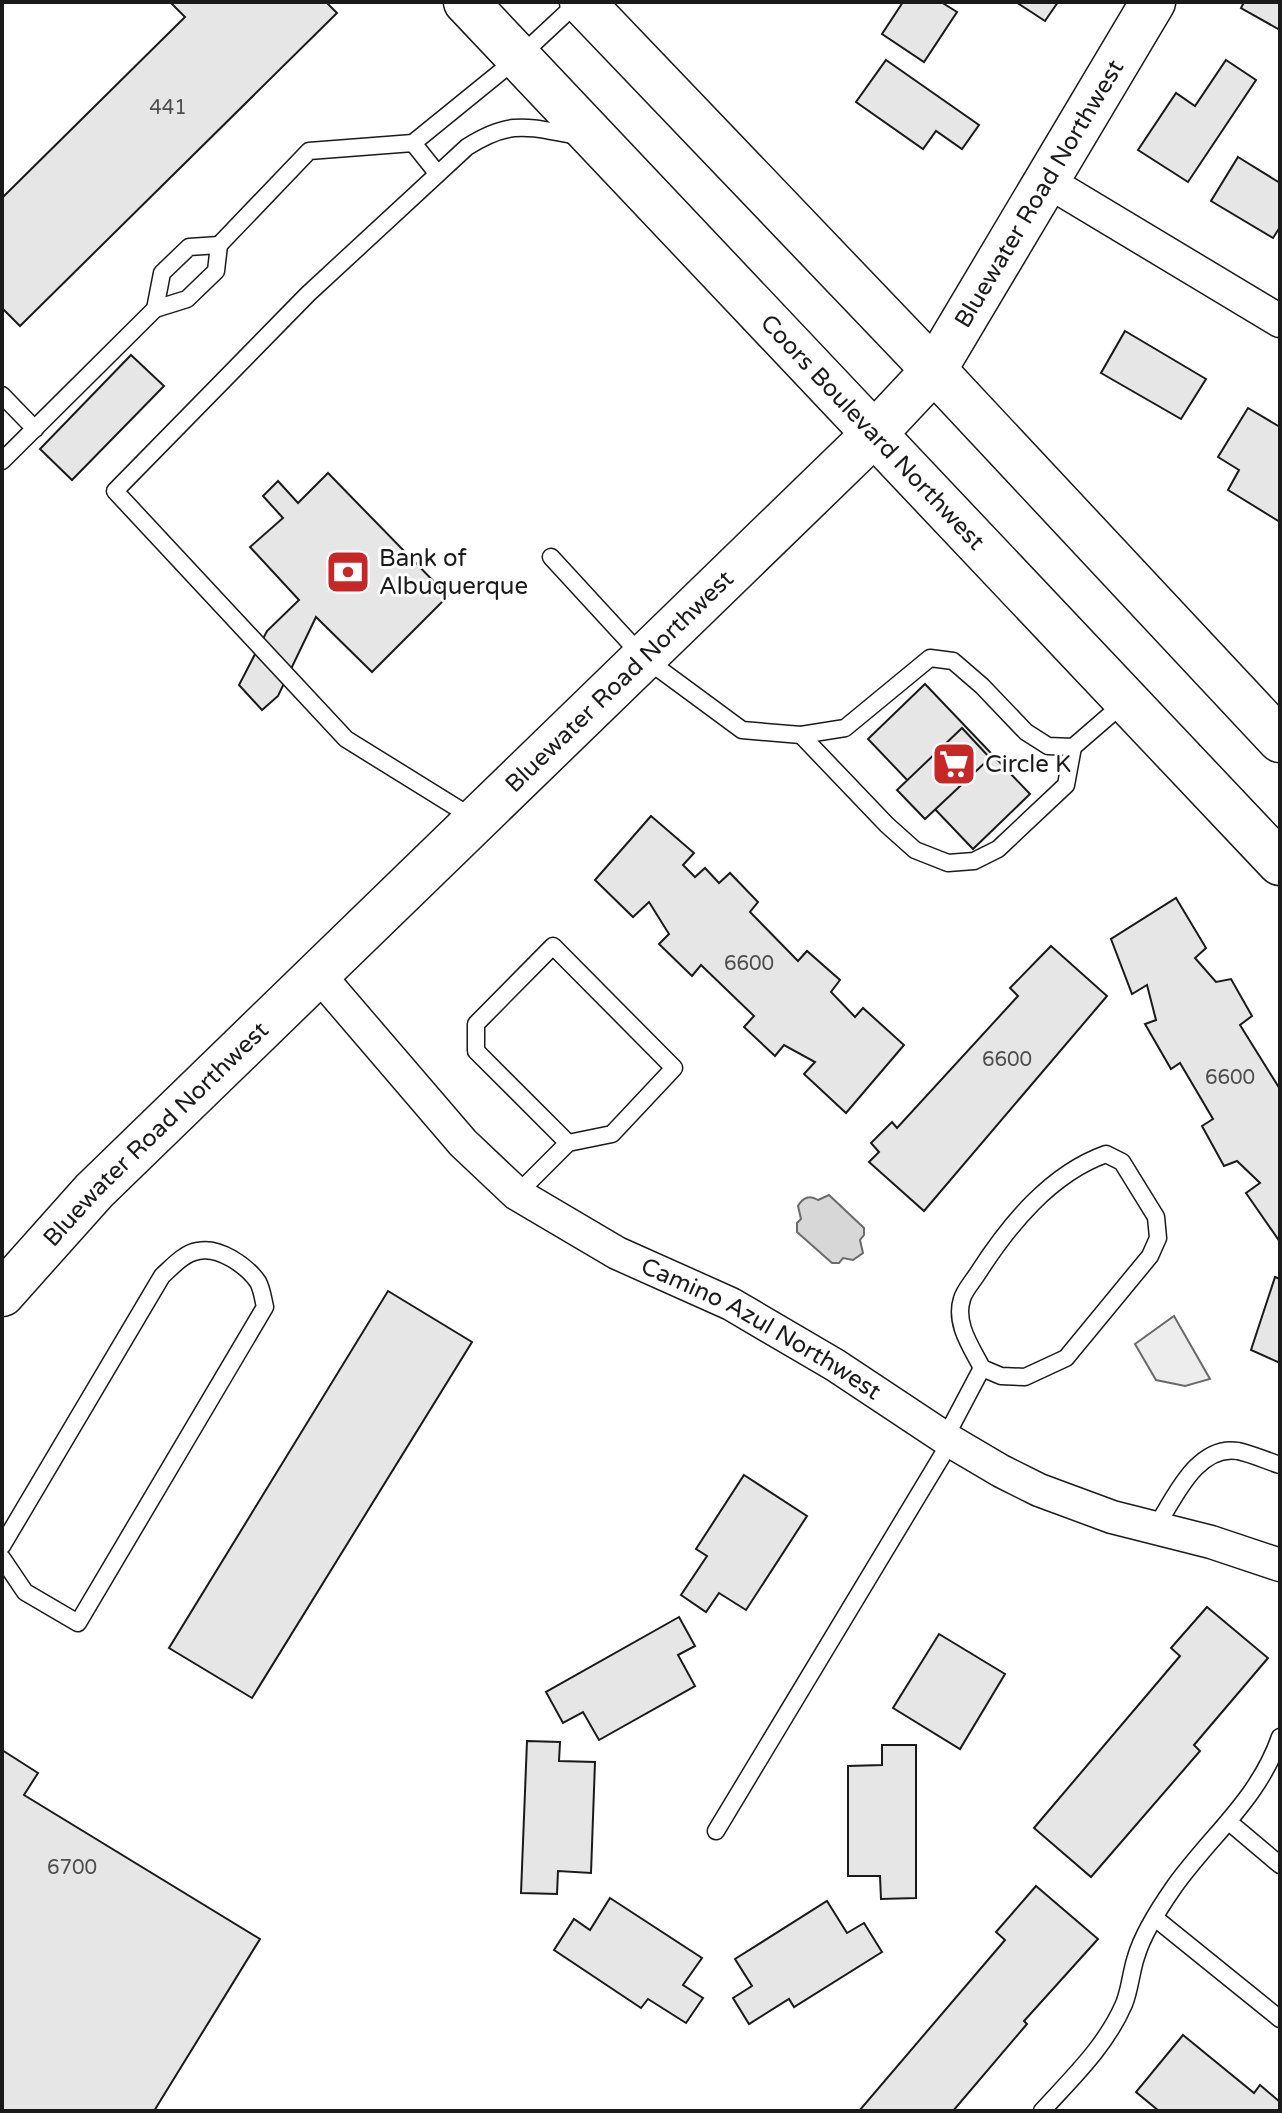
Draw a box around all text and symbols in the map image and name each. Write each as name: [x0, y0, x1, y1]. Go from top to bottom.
street label: Bluewater Road Northwest: [949, 55, 1130, 333]
house number: 441: [149, 96, 187, 120]
street label: Coors Boulevard Northwest: [754, 309, 991, 556]
place label: Bank of Albuquerque: [379, 544, 528, 601]
bank icon: Bank of Albuquerque: [324, 548, 372, 596]
street label: Bluewater Road Northwest: [499, 564, 740, 799]
supermarket icon: Circle K: [930, 740, 978, 788]
place label: Circle K: [985, 750, 1071, 779]
house number: 6600: [724, 952, 774, 976]
street label: Bluewater Road Northwest: [37, 1016, 275, 1253]
house number: 6600: [982, 1048, 1032, 1072]
house number: 6600: [1205, 1066, 1255, 1090]
street label: Camino Azul Northwest: [636, 1252, 886, 1406]
house number: 6700: [47, 1856, 97, 1880]

